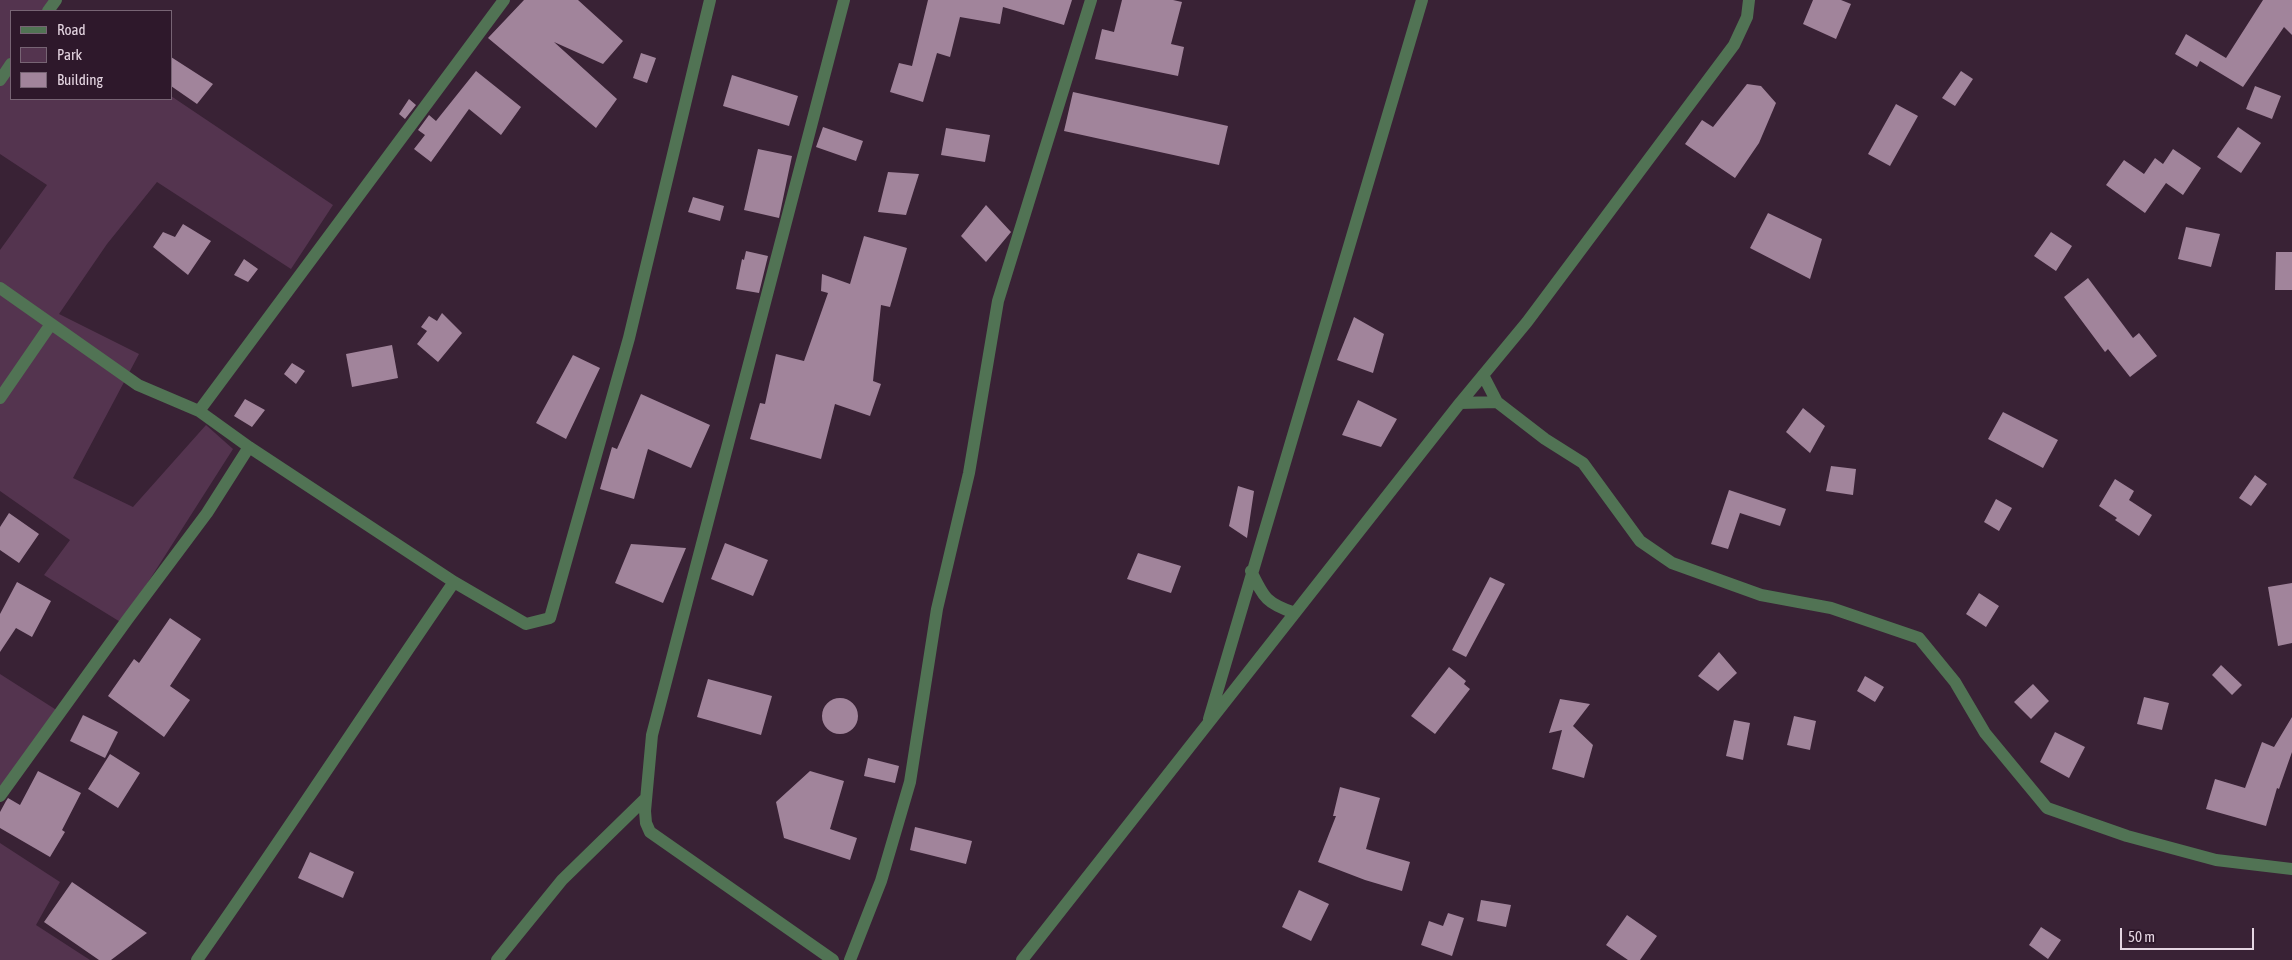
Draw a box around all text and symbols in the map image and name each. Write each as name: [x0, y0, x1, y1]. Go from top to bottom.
legend: [10, 10, 172, 100]
text: Road: [57, 21, 86, 38]
text: Park: [57, 46, 82, 63]
text: Building: [57, 71, 103, 88]
scale bar: [2122, 918, 2256, 950]
text: 50 m: [2128, 928, 2155, 945]

